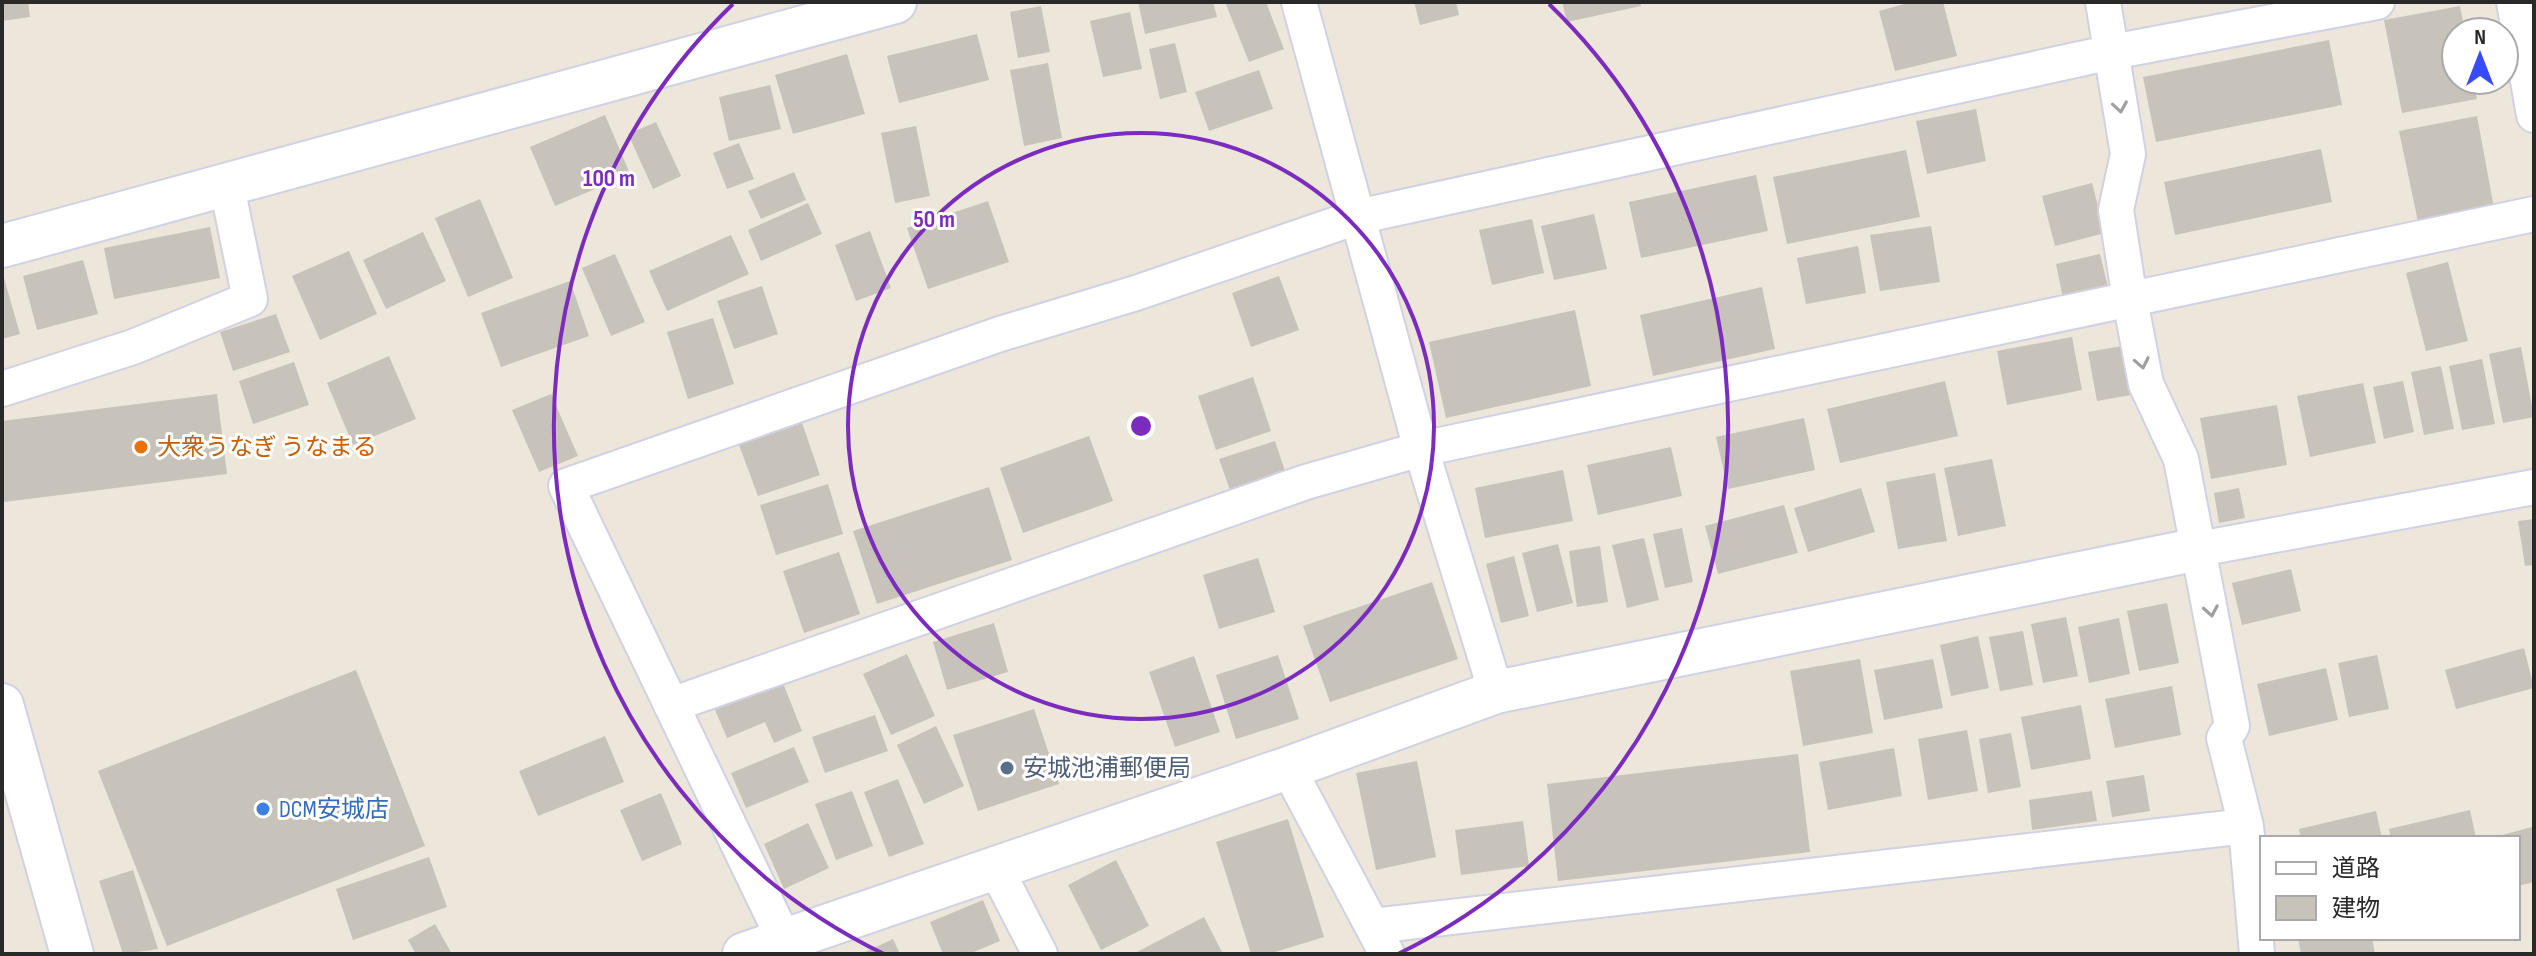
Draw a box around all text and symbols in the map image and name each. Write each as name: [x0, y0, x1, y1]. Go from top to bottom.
north arrow: [2440, 16, 2520, 96]
text: N: [2474, 24, 2486, 51]
one-way arrow: [2111, 100, 2128, 113]
text: 100 m: [583, 164, 635, 193]
text: 50 m: [913, 205, 955, 234]
one-way arrow: [2133, 355, 2150, 369]
centre of rings: [1127, 412, 1155, 440]
place label: 大衆うなぎ うなまる: [157, 433, 377, 462]
marker: 大衆うなぎ うなまる: [132, 438, 150, 456]
one-way arrow: [2201, 605, 2218, 618]
place label: 安城池浦郵便局: [1023, 754, 1191, 783]
marker: 安城池浦郵便局: [998, 759, 1016, 777]
place label: DCM安城店: [279, 795, 389, 824]
marker: DCM安城店: [254, 800, 272, 818]
legend: [2260, 836, 2520, 940]
text: 道路: [2332, 854, 2380, 883]
text: 建物: [2332, 894, 2380, 923]

